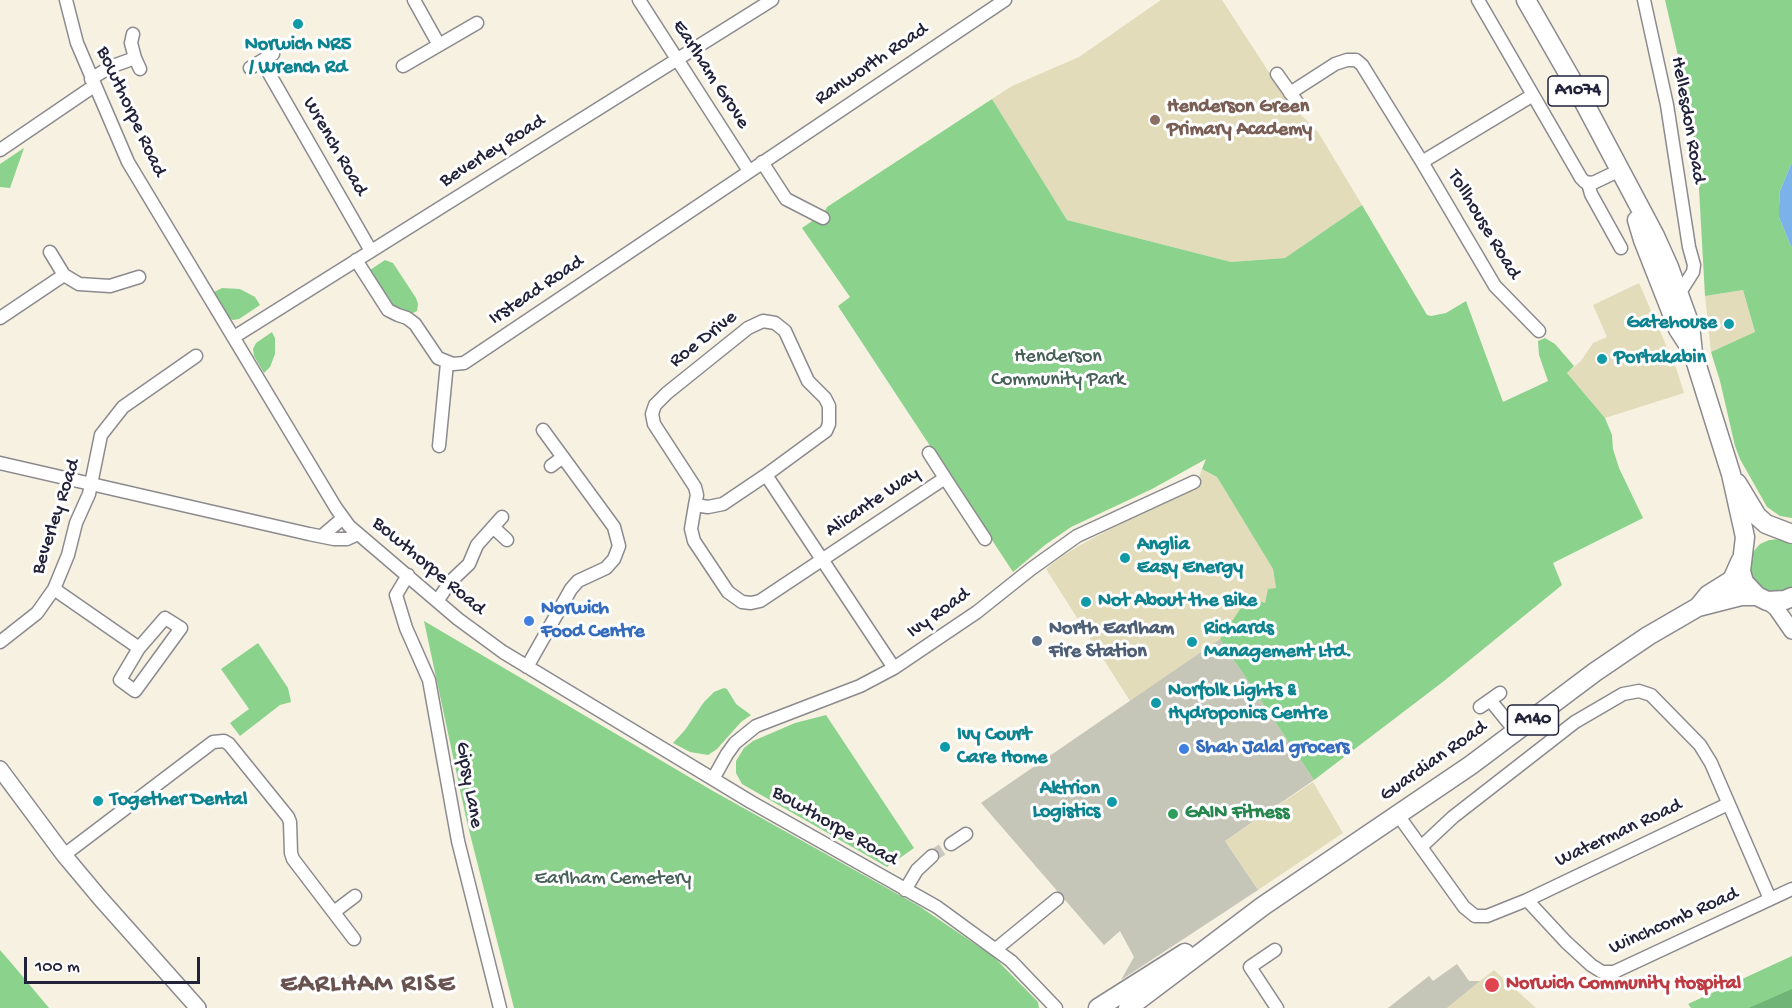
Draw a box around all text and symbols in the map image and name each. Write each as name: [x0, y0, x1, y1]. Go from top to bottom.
street label: Earlham Grove: [666, 16, 754, 134]
marker: Norwich NR5 / Wrench Rd: [291, 17, 305, 31]
street label: Ranworth Road: [811, 18, 933, 112]
place label: Norwich NR5 / Wrench Rd: [245, 34, 351, 81]
street label: Bowthorpe Road: [89, 43, 171, 181]
street label: Hellesdon Road: [1664, 55, 1710, 185]
road number: A1074: [1548, 76, 1608, 106]
street label: Wrench Road: [296, 93, 372, 201]
place label: Henderson Green Primary Academy: [1167, 96, 1312, 143]
street label: Beverley Road: [436, 110, 550, 194]
marker: Henderson Green Primary Academy: [1148, 113, 1162, 127]
street label: Tollhouse Road: [1441, 166, 1525, 284]
street label: Irstead Road: [485, 251, 589, 331]
street label: Roe Drive: [665, 306, 743, 374]
place label: Gatehouse: [1627, 312, 1717, 336]
marker: Gatehouse: [1722, 317, 1736, 331]
park label: Henderson Community Park: [991, 346, 1125, 393]
place label: Portakabin: [1614, 347, 1706, 371]
marker: Portakabin: [1595, 352, 1609, 366]
street label: Beverley Road: [27, 456, 87, 578]
street label: Alicante Way: [821, 463, 925, 543]
street label: Bowthorpe Road: [366, 512, 490, 622]
place label: Anglia Easy Energy: [1137, 534, 1243, 581]
marker: Anglia Easy Energy: [1118, 551, 1132, 565]
street label: Ivy Road: [903, 583, 975, 645]
place label: Not About the Bike: [1098, 590, 1257, 614]
marker: Not About the Bike: [1079, 595, 1093, 609]
place label: Norwich Food Centre: [541, 598, 645, 645]
marker: Norwich Food Centre: [522, 614, 536, 628]
place label: North Earlham Fire Station: [1049, 618, 1174, 665]
place label: Richards Management Ltd.: [1204, 618, 1352, 665]
marker: North Earlham Fire Station: [1030, 634, 1044, 648]
marker: Richards Management Ltd.: [1185, 635, 1199, 649]
place label: Norfolk Lights & Hydroponics Centre: [1168, 680, 1328, 727]
marker: Norfolk Lights & Hydroponics Centre: [1149, 696, 1163, 710]
road number: A140: [1508, 705, 1558, 735]
street label: Guardian Road: [1376, 716, 1492, 808]
place label: Ivy Court Care Home: [957, 724, 1047, 771]
place label: Shah Jalal grocers: [1196, 737, 1349, 761]
street label: Gipsy Lane: [449, 740, 487, 830]
marker: Ivy Court Care Home: [938, 740, 952, 754]
marker: Shah Jalal grocers: [1177, 742, 1191, 756]
place label: Aktrion Logistics: [1033, 778, 1100, 825]
street label: Bowthorpe Road: [767, 781, 901, 873]
place label: Together Dental: [110, 789, 247, 813]
marker: Together Dental: [91, 794, 105, 808]
street label: Waterman Road: [1552, 794, 1686, 874]
marker: Aktrion Logistics: [1105, 795, 1119, 809]
place label: GAIN Fitness: [1185, 802, 1289, 826]
marker: GAIN Fitness: [1166, 807, 1180, 821]
park label: Earlham Cemetery: [535, 868, 691, 892]
street label: Winchcomb Road: [1606, 883, 1742, 961]
scale bar: [27, 945, 202, 983]
text: 100 m: [35, 957, 80, 978]
district label: EARLHAM RISE: [280, 970, 456, 1002]
place label: Norwich Community Hospital: [1506, 973, 1741, 997]
marker: Norwich Community Hospital: [1483, 976, 1501, 994]

